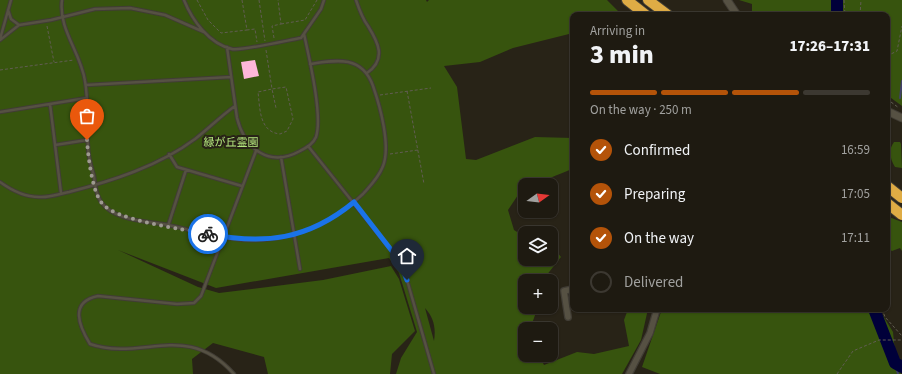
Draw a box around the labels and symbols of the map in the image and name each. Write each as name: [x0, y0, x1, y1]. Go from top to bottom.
pin: [70, 99, 104, 140]
park label: 緑が丘霊園: [204, 135, 259, 150]
north arrow: [518, 178, 558, 218]
courier: [188, 214, 228, 254]
pin: [390, 239, 424, 280]

